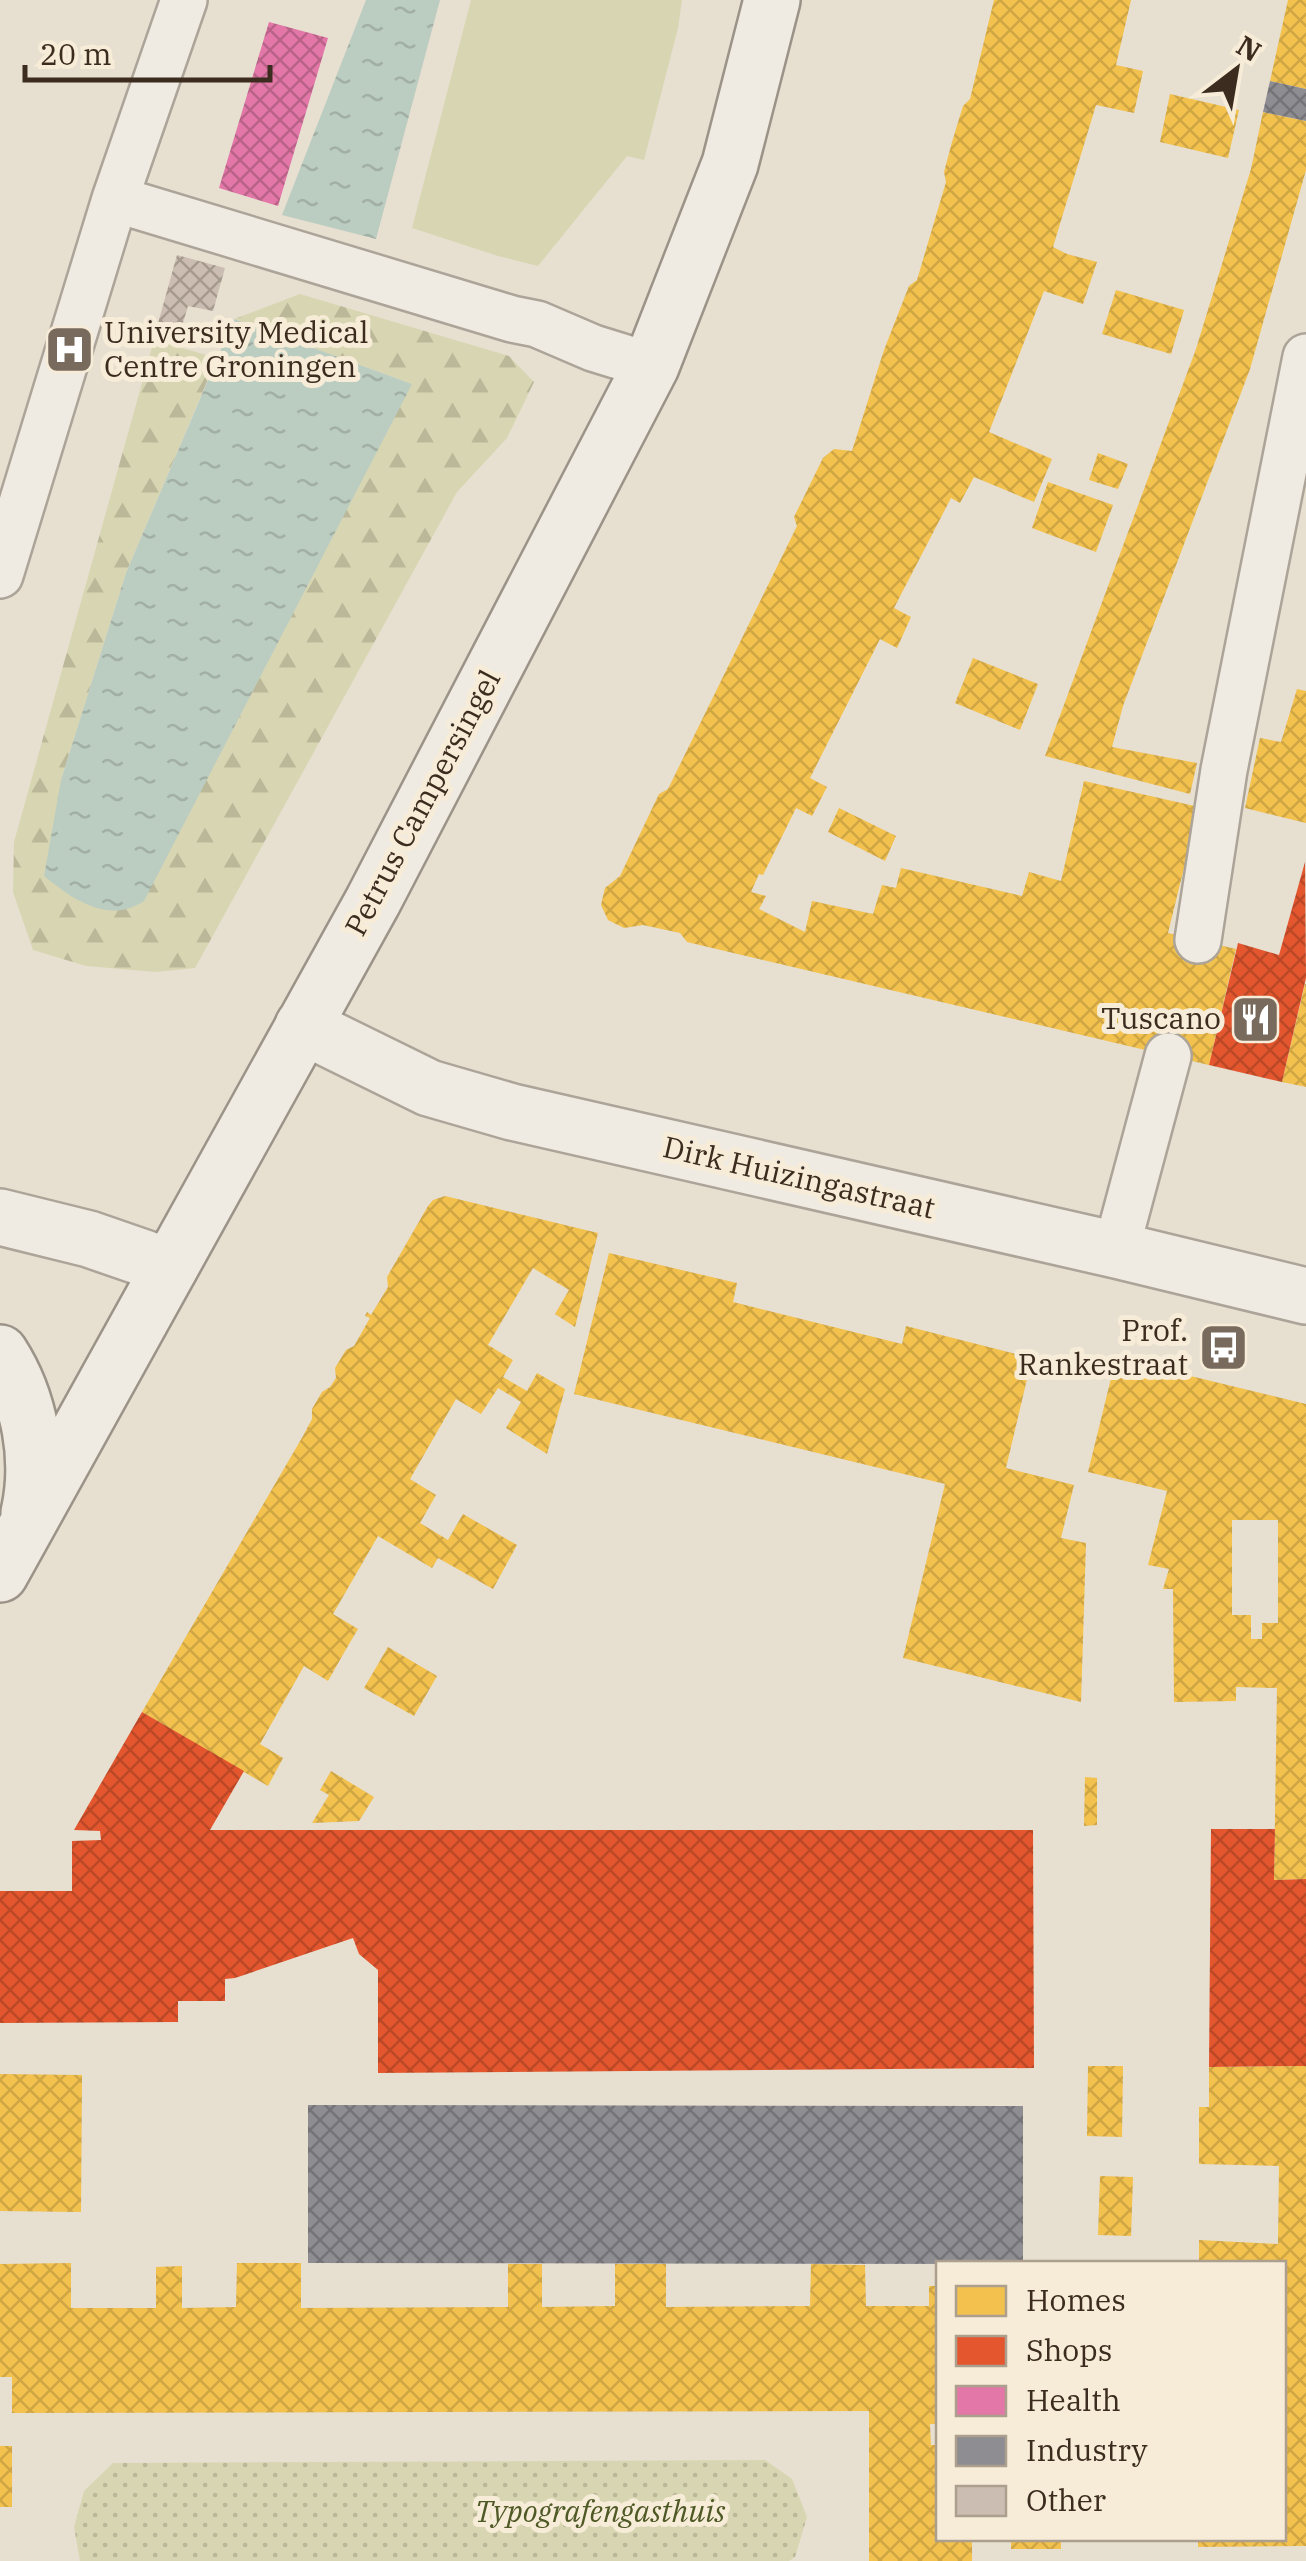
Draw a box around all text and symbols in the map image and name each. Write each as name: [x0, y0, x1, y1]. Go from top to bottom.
scale bar: [25, 20, 270, 82]
north arrow: [1186, 20, 1286, 120]
text: N: [1230, 27, 1268, 70]
text: 20 m: [40, 34, 112, 73]
place label: University Medical Centre Groningen: [104, 312, 368, 385]
hospital icon: University Medical Centre Groningen: [43, 324, 95, 376]
street label: Petrus Campersingel: [335, 663, 508, 942]
restaurant icon: Tuscano: [1230, 993, 1282, 1045]
place label: Tuscano: [1101, 998, 1221, 1037]
street label: Dirk Huizingastraat: [660, 1126, 939, 1227]
place label: Prof. Rankestraat: [1018, 1310, 1188, 1383]
bus stop icon: Prof. Rankestraat: [1197, 1322, 1249, 1374]
legend: [936, 2261, 1286, 2541]
text: Homes: [1026, 2280, 1126, 2319]
text: Shops: [1026, 2330, 1112, 2369]
text: Health: [1026, 2380, 1121, 2419]
text: Industry: [1026, 2430, 1148, 2469]
text: Other: [1026, 2480, 1106, 2519]
park label: Typografengasthuis: [475, 2491, 725, 2530]

